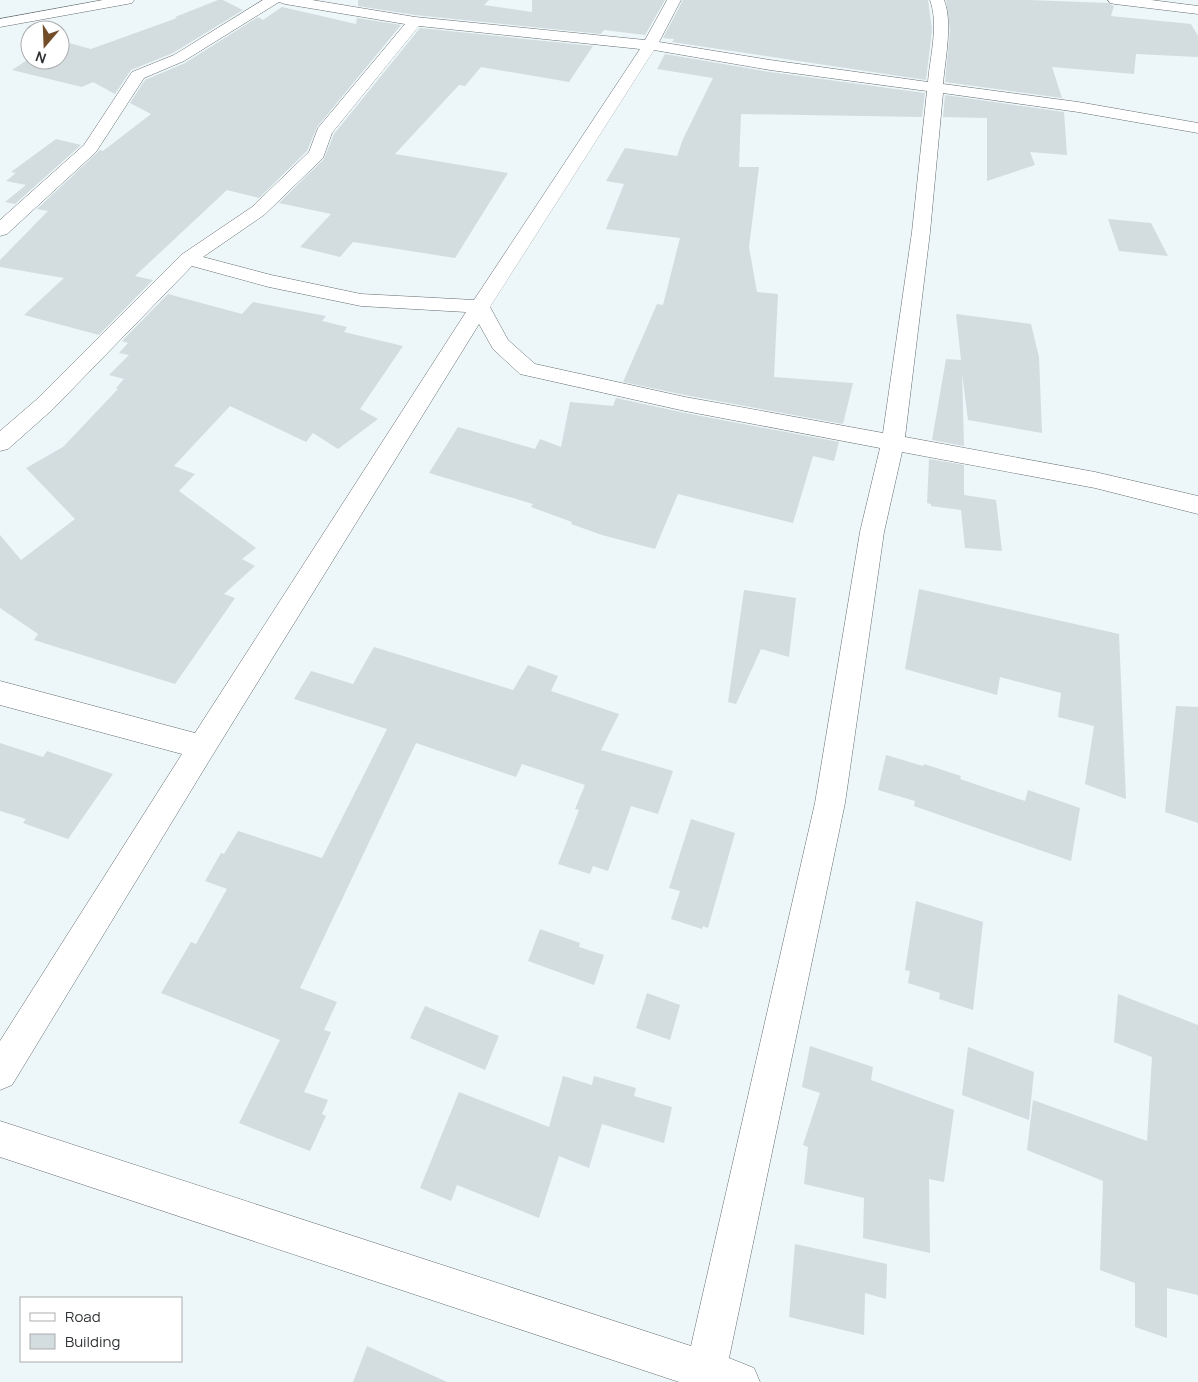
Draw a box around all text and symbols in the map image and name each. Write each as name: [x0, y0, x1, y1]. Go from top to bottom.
north arrow: [20, 20, 70, 70]
text: N: [33, 47, 48, 68]
legend: [20, 1297, 182, 1362]
text: Road: [65, 1306, 101, 1327]
text: Building: [65, 1331, 120, 1352]

